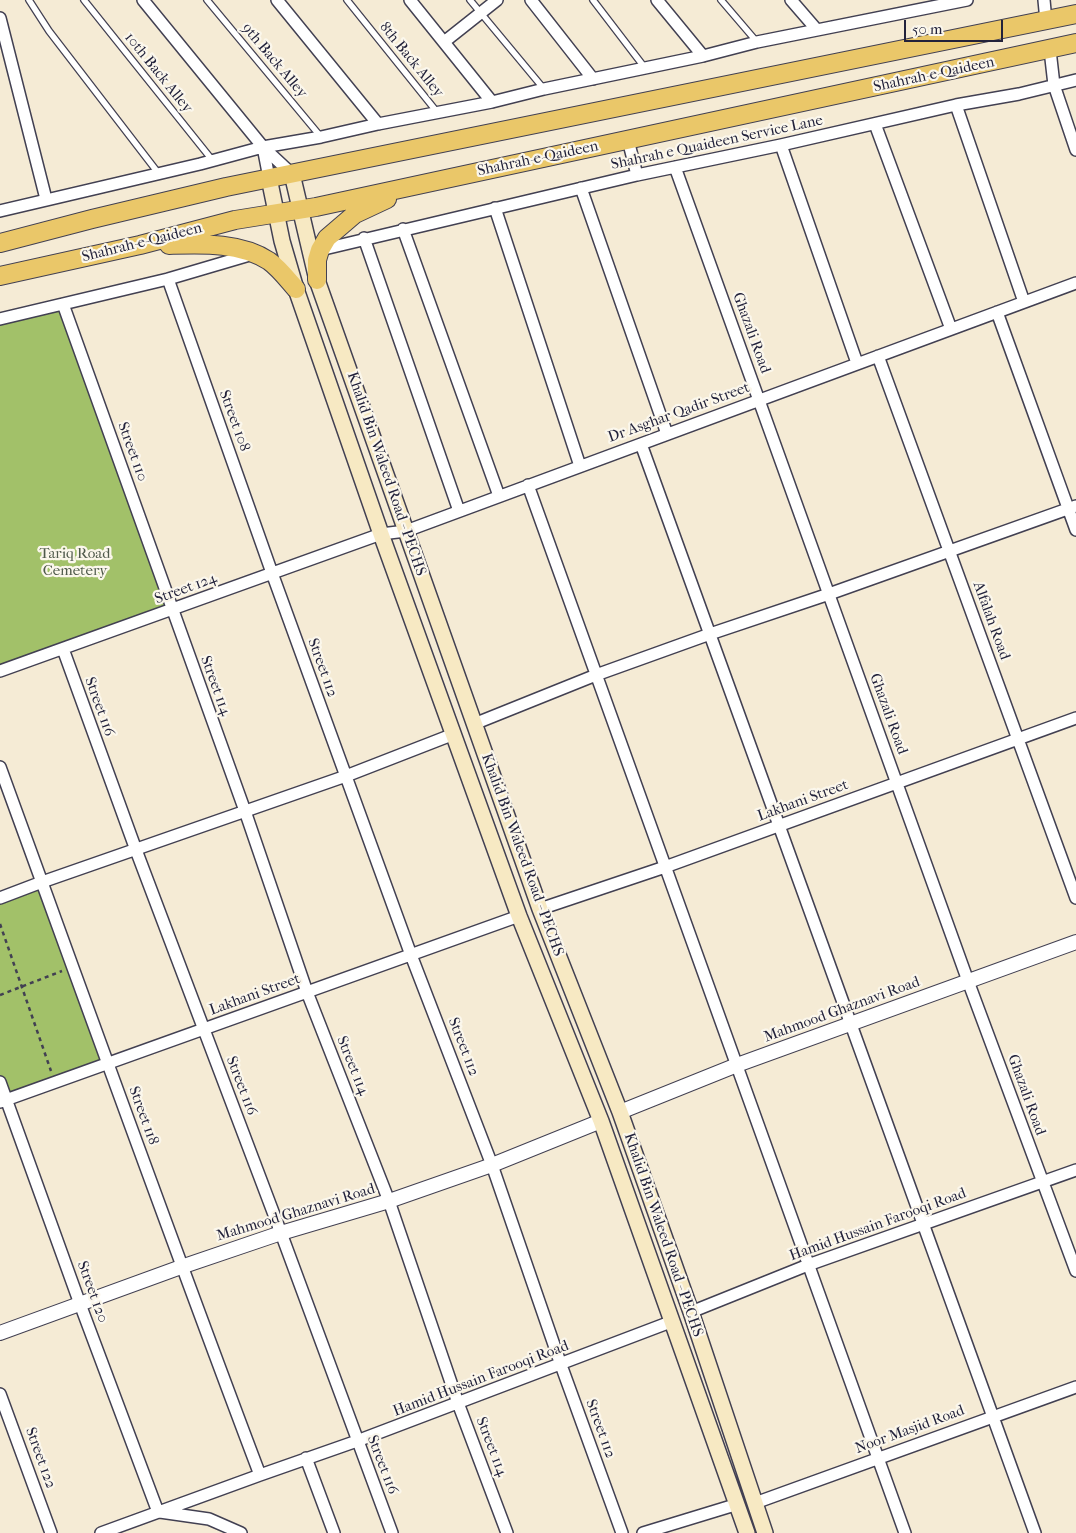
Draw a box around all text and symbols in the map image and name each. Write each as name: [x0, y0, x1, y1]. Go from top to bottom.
scale bar: [906, 10, 1005, 42]
street label: 8th Back Alley: [375, 19, 447, 101]
street label: 9th Back Alley: [237, 20, 311, 102]
text: 50 m: [912, 20, 942, 38]
street label: 10th Back Alley: [120, 29, 196, 117]
street label: Shahrah-e-Qaideen: [872, 53, 996, 97]
street label: Shahrah e Quaideen Service Lane: [609, 112, 825, 174]
street label: Shahrah-e-Qaideen: [476, 137, 600, 181]
street label: Shahrah-e-Qaideen: [80, 219, 204, 267]
street label: Ghazali Road: [728, 290, 774, 376]
street label: Khalid Bin Waleed Road - PECHS: [343, 370, 429, 578]
street label: Dr Asghar Qadir Street: [606, 379, 752, 447]
street label: Street 108: [215, 388, 253, 454]
street label: Street 110: [113, 420, 151, 484]
park label: Tariq Road Cemetery: [40, 545, 110, 580]
street label: Street 124: [153, 569, 219, 609]
street label: Alfalah Road: [969, 579, 1013, 663]
street label: Street 112: [303, 636, 341, 700]
street label: Street 114: [196, 654, 234, 718]
street label: Ghazali Road: [865, 671, 911, 757]
street label: Street 116: [80, 675, 118, 739]
street label: Khalid Bin Waleed Road - PECHS: [477, 751, 567, 959]
street label: Lakhani Street: [755, 776, 851, 826]
street label: Lakhani Street: [207, 970, 303, 1020]
street label: Mahmood Ghaznavi Road: [762, 973, 922, 1047]
street label: Street 112: [444, 1015, 482, 1079]
street label: Street 114: [332, 1034, 372, 1098]
street label: Ghazali Road: [1003, 1052, 1049, 1138]
street label: Street 116: [222, 1054, 260, 1118]
street label: Street 118: [124, 1084, 162, 1148]
street label: Khalid Bin Waleed Road - PECHS: [620, 1131, 706, 1339]
street label: Mahmood Ghaznavi Road: [215, 1180, 377, 1246]
street label: Hamid Hussain Farooqi Road: [787, 1185, 969, 1265]
street label: Street 120: [73, 1259, 111, 1325]
street label: Hamid Hussain Farooqi Road: [391, 1337, 571, 1421]
street label: Street 112: [581, 1397, 619, 1461]
street label: Noor Masjid Road: [853, 1402, 967, 1458]
street label: Street 114: [471, 1415, 511, 1479]
street label: Street 122: [21, 1425, 59, 1491]
street label: Street 116: [363, 1433, 401, 1497]

